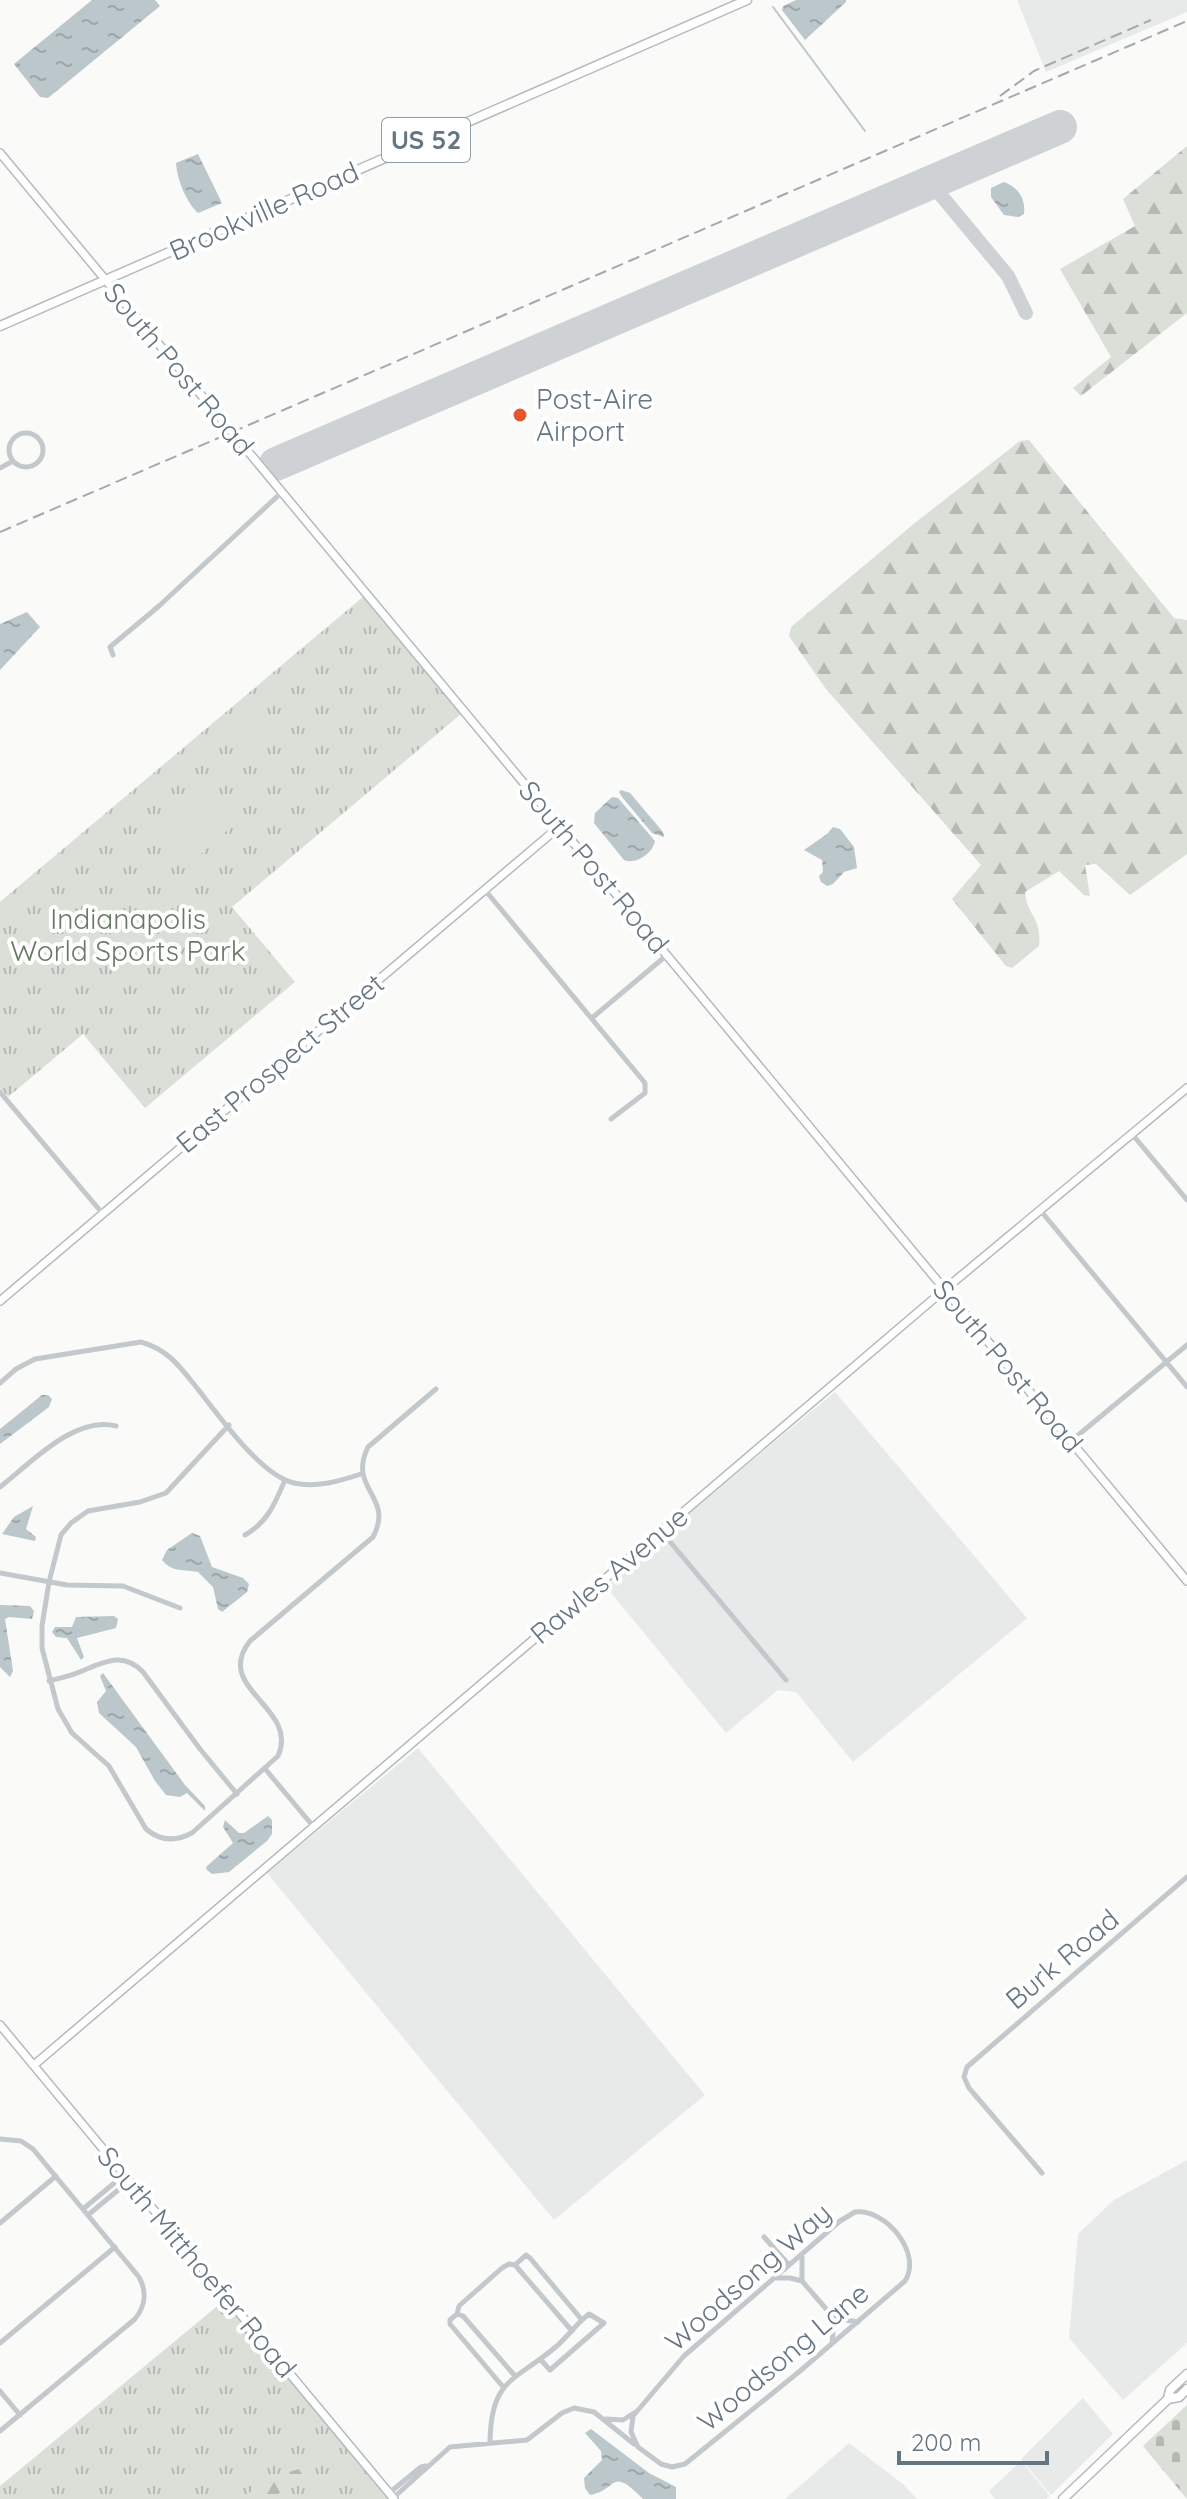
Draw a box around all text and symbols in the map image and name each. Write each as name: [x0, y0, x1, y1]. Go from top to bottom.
road number: US 52: [382, 118, 470, 162]
street label: Brookville Road: [164, 153, 364, 268]
street label: South Post Road: [97, 275, 262, 462]
place label: Post-Aire Airport: [536, 381, 653, 448]
marker: Post-Aire Airport: [511, 406, 529, 424]
street label: South Post Road: [512, 773, 677, 960]
park label: Indianapolis World Sports Park: [10, 901, 246, 968]
street label: East Prospect Street: [168, 965, 391, 1160]
street label: South Post Road: [926, 1272, 1091, 1459]
street label: Rawles Avenue: [523, 1498, 695, 1651]
street label: Burk Road: [998, 1901, 1125, 2016]
street label: South Mitthoefer Road: [90, 2139, 304, 2384]
street label: Woodsong Way: [658, 2195, 838, 2358]
street label: Woodsong Lane: [690, 2275, 875, 2438]
scale bar: [899, 2415, 1047, 2465]
text: 200 m: [911, 2427, 981, 2457]

